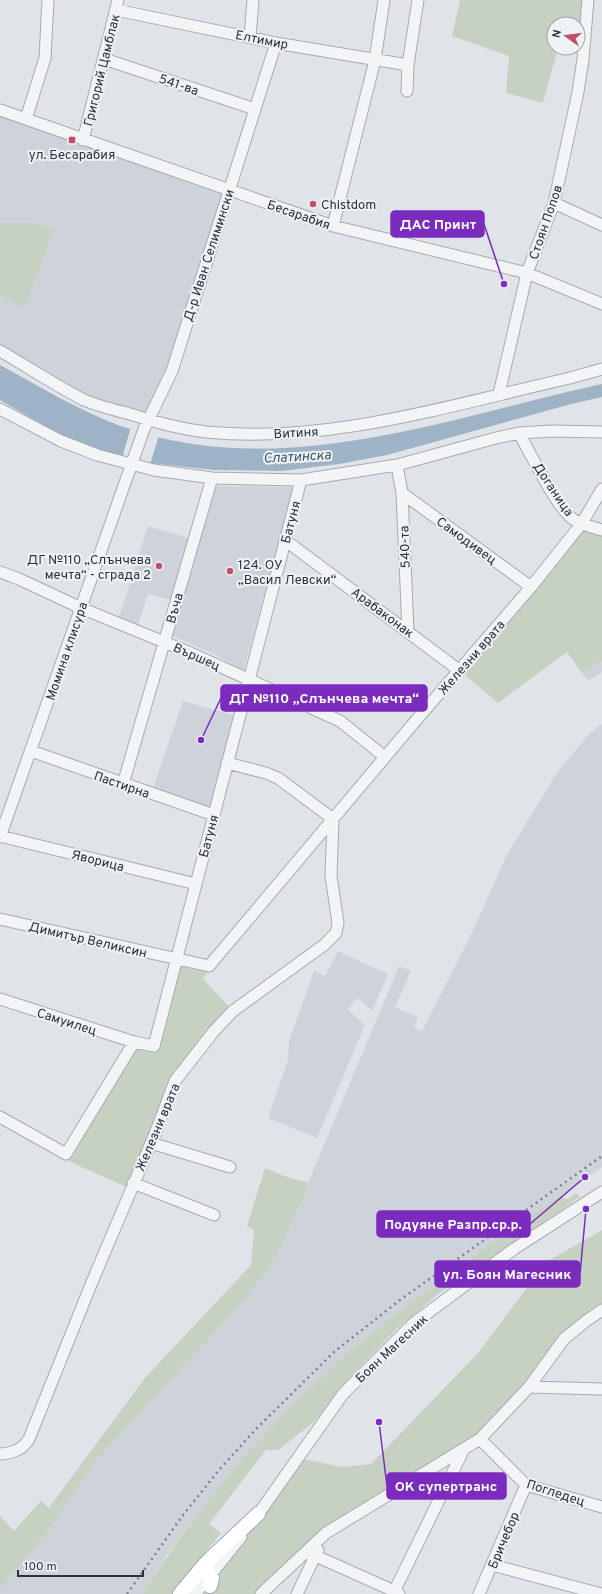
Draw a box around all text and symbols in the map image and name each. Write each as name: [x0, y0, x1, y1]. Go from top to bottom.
street label: Григорий Цамблак: [81, 13, 125, 128]
north arrow: [546, 16, 586, 56]
street label: Елтимир: [234, 28, 289, 54]
text: N: [550, 28, 565, 39]
street label: 541-ва: [156, 72, 200, 100]
marker: ул. Бесарабия: [67, 135, 77, 145]
place label: ул. Бесарабия: [29, 148, 115, 164]
street label: Стоян Попов: [527, 183, 567, 262]
street label: Д-р Иван Селимински: [181, 187, 239, 324]
street label: Бесарабия: [265, 198, 332, 234]
place label: Chistdom: [321, 198, 376, 214]
marker: Chistdom: [308, 199, 318, 209]
callout: ДАС Принт: [391, 211, 484, 237]
text: ДАС Принт: [400, 217, 477, 234]
street label: Витиня: [273, 425, 319, 443]
water label: Слатинска: [263, 447, 332, 468]
street label: Доганица: [529, 460, 576, 520]
street label: Батуня: [279, 499, 305, 546]
street label: Самодивец: [433, 514, 499, 569]
street label: 540-та: [397, 525, 415, 569]
place label: ДГ №110 „Слънчева мечта“ - сграда 2: [27, 553, 151, 584]
place label: 124. ОУ „Васил Левски“: [238, 558, 337, 589]
marker: ДГ №110 „Слънчева мечта“ - сграда 2: [154, 561, 164, 571]
marker: 124. ОУ „Васил Левски“: [225, 566, 235, 576]
street label: Арабаконак: [347, 585, 416, 642]
street label: Въча: [164, 591, 188, 626]
street label: Момина клисура: [44, 600, 92, 703]
street label: Железни врата: [436, 618, 509, 699]
street label: Вършец: [170, 640, 222, 675]
callout: ДГ №110 „Слънчева мечта“: [221, 685, 427, 711]
text: ДГ №110 „Слънчева мечта“: [229, 691, 419, 708]
street label: Пастирна: [91, 769, 151, 803]
street label: Батуня: [197, 813, 223, 860]
street label: Яворица: [69, 848, 126, 876]
street label: Димитър Великсин: [27, 920, 148, 962]
street label: Самуилец: [34, 1006, 98, 1040]
street label: Железни врата: [133, 1081, 185, 1174]
callout: Подуяне Разпр.ср.р.: [377, 1211, 530, 1237]
text: Подуяне Разпр.ср.р.: [384, 1217, 522, 1234]
callout: ул. Боян Магесник: [435, 1261, 580, 1287]
text: ул. Боян Магесник: [443, 1267, 571, 1284]
street label: Боян Магесник: [353, 1312, 432, 1387]
callout: ОК супертранс: [387, 1473, 506, 1499]
street label: Погледец: [524, 1477, 587, 1511]
text: ОК супертранс: [395, 1479, 497, 1496]
street label: Бричебор: [486, 1510, 524, 1572]
scale bar: [18, 1552, 143, 1578]
text: 100 m: [24, 1559, 57, 1575]

